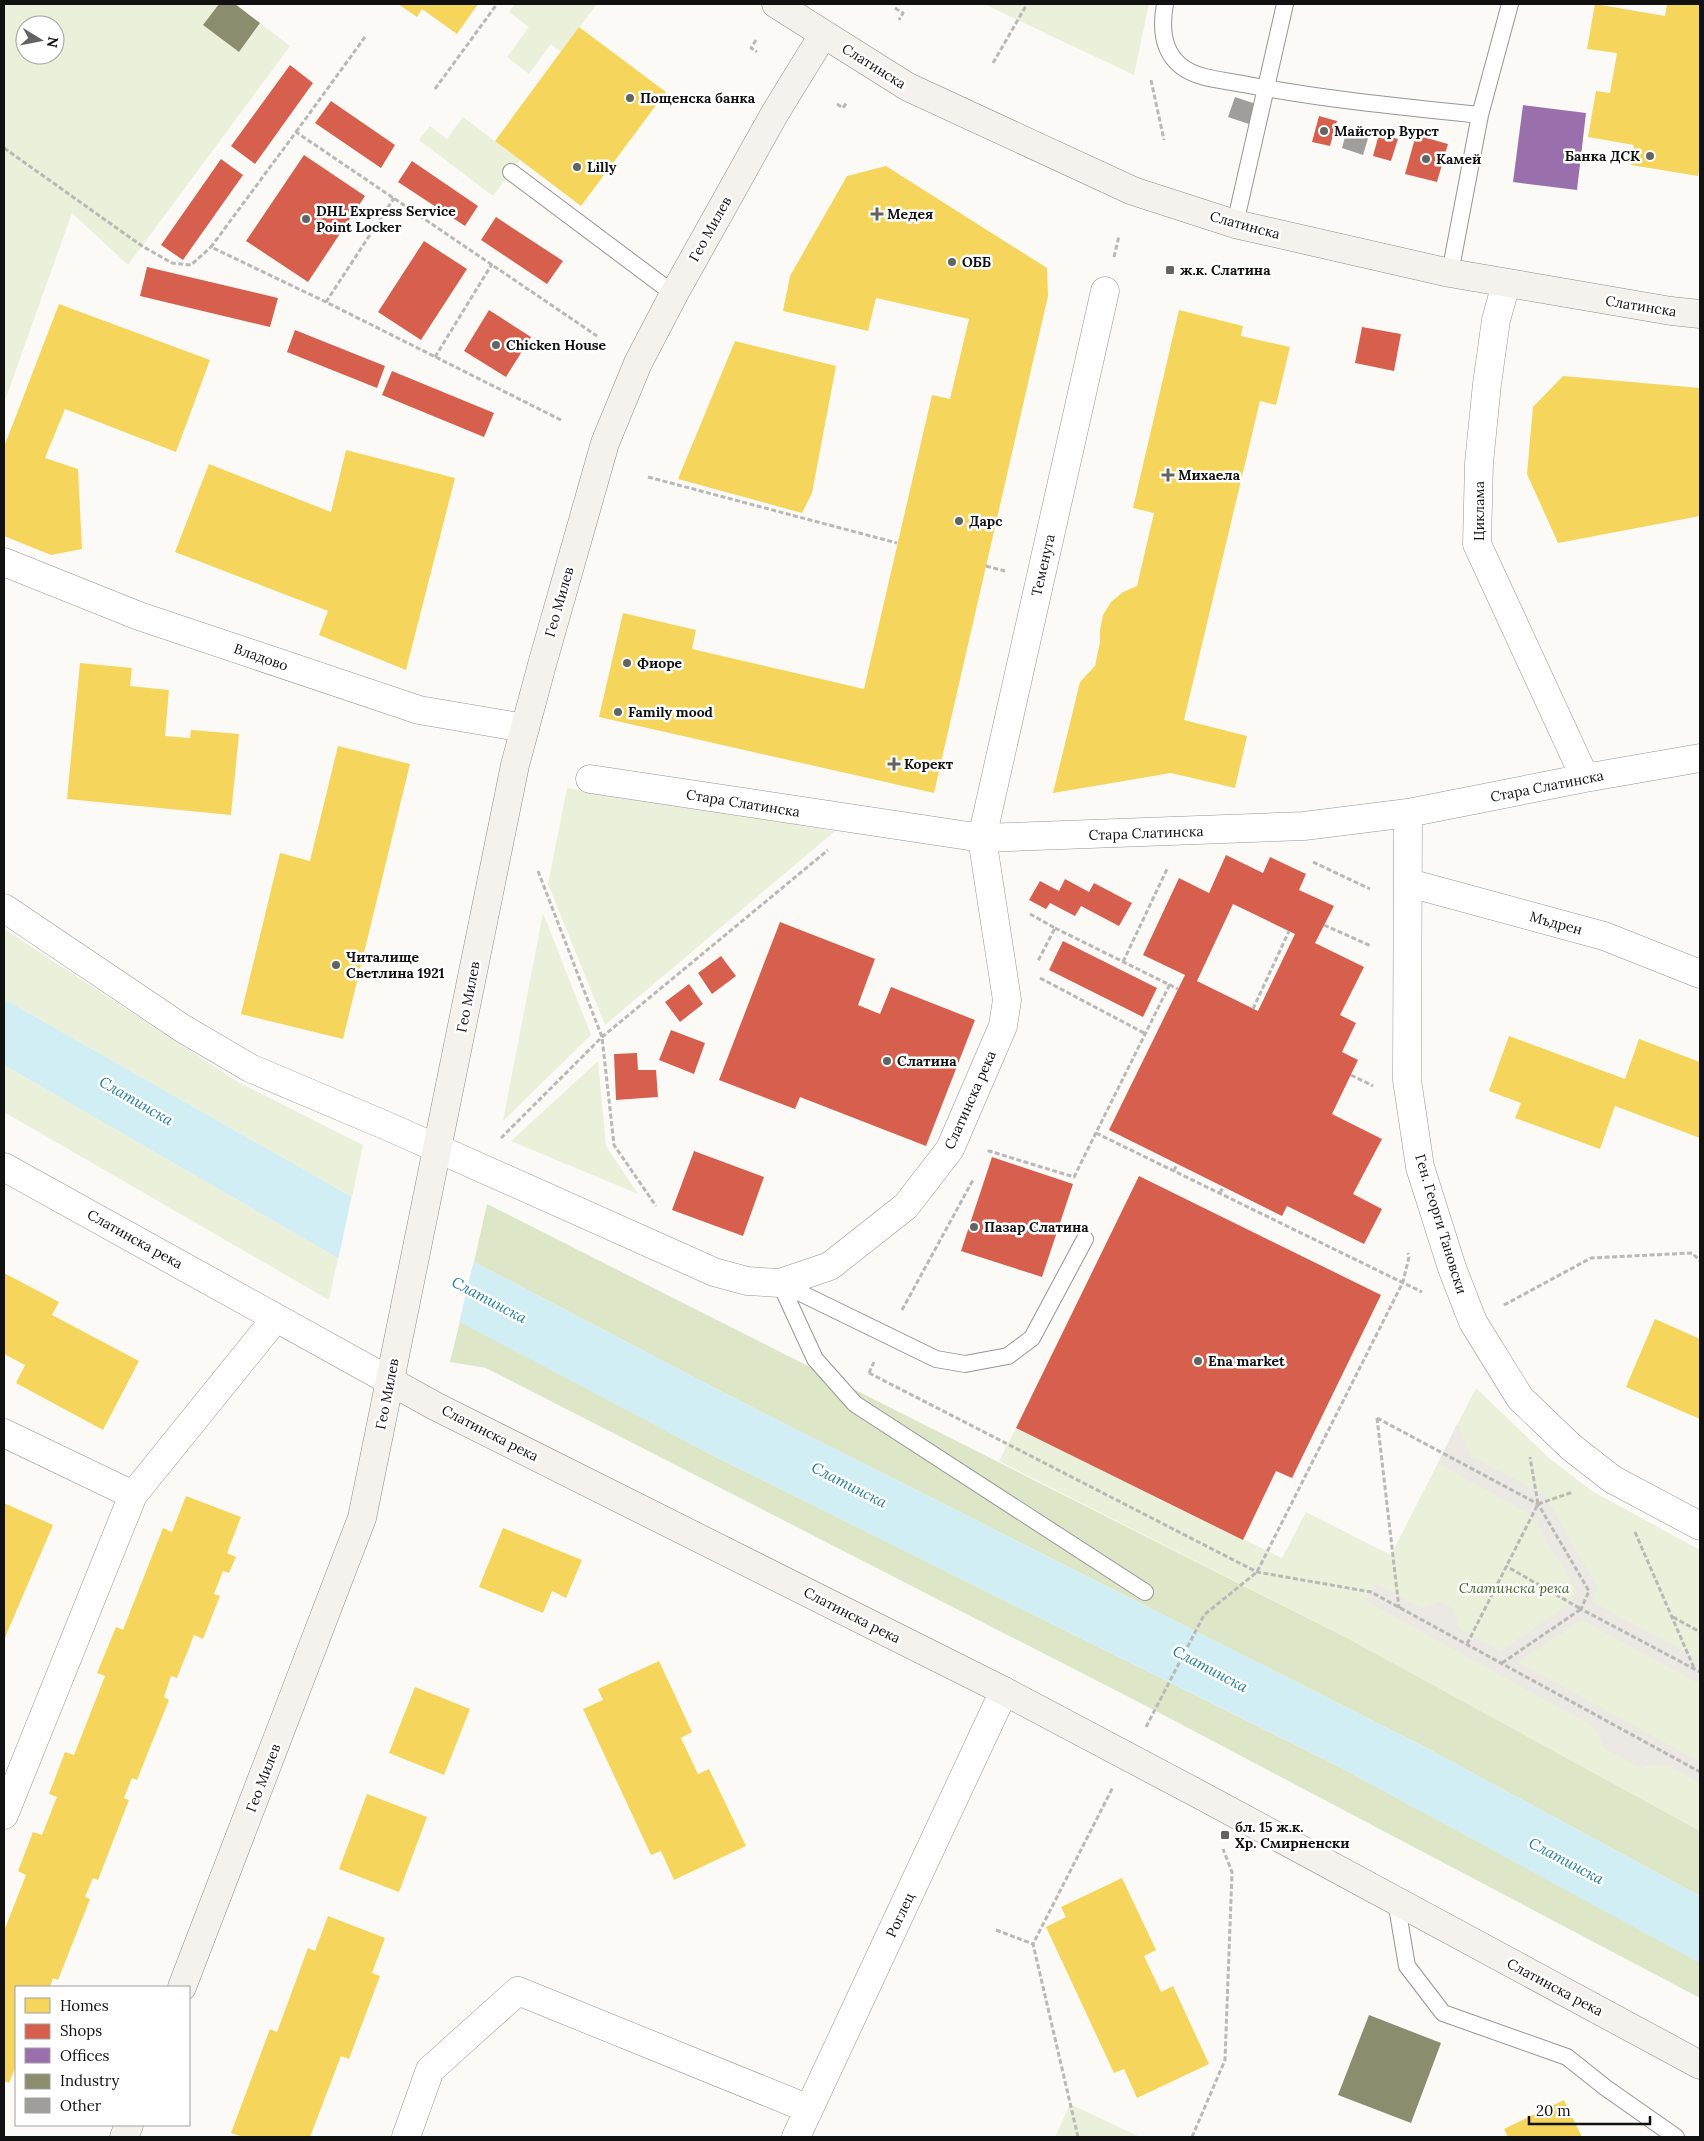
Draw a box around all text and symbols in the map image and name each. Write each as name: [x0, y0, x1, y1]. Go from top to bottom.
north arrow: [15, 15, 65, 65]
text: N: [43, 35, 63, 49]
street label: Слатинска: [839, 39, 909, 93]
place label: Пощенска банка: [640, 89, 756, 107]
marker: Пощенска банка: [624, 92, 636, 104]
place label: Майстор Вурст: [1334, 122, 1439, 140]
marker: Майстор Вурст: [1318, 125, 1330, 137]
place label: Банка ДСК: [1565, 147, 1640, 165]
place label: Камей: [1436, 150, 1481, 168]
marker: Банка ДСК: [1644, 150, 1656, 162]
marker: Камей: [1420, 153, 1432, 165]
place label: Lilly: [587, 158, 617, 176]
marker: Lilly: [571, 161, 583, 173]
street label: Гео Милев: [685, 193, 735, 265]
place label: DHL Express Service Point Locker: [316, 202, 456, 236]
place label: Медея: [887, 205, 933, 223]
street label: Слатинска: [1208, 207, 1282, 243]
marker: Медея: [871, 208, 883, 220]
marker: DHL Express Service Point Locker: [300, 213, 312, 225]
place label: ОББ: [962, 253, 991, 271]
marker: ОББ: [946, 256, 958, 268]
place label: ж.к. Слатина: [1180, 261, 1271, 279]
marker: ж.к. Слатина: [1164, 264, 1176, 276]
street label: Слатинска: [1604, 291, 1678, 321]
place label: Chicken House: [506, 336, 607, 354]
marker: Chicken House: [490, 339, 502, 351]
place label: Михаела: [1178, 466, 1241, 484]
marker: Михаела: [1162, 469, 1174, 481]
street label: Циклама: [1470, 481, 1488, 541]
place label: Дарс: [969, 512, 1003, 530]
marker: Дарс: [953, 515, 965, 527]
street label: Теменуга: [1027, 532, 1059, 598]
street label: Гео Милев: [540, 565, 578, 639]
street label: Владово: [232, 639, 290, 675]
place label: Фиоре: [637, 654, 683, 672]
marker: Фиоре: [621, 657, 633, 669]
place label: Family mood: [628, 703, 713, 721]
marker: Family mood: [612, 706, 624, 718]
place label: Корект: [904, 755, 954, 773]
marker: Корект: [888, 758, 900, 770]
street label: Стара Слатинска: [1489, 766, 1605, 806]
street label: Стара Слатинска: [685, 785, 801, 821]
street label: Стара Слатинска: [1088, 822, 1204, 844]
street label: Мъдрен: [1528, 907, 1585, 939]
place label: Читалище Светлина 1921: [346, 948, 445, 982]
marker: Читалище Светлина 1921: [330, 959, 342, 971]
street label: Гео Милев: [452, 960, 484, 1034]
street label: Слатинска река: [940, 1048, 1000, 1152]
place label: Слатина: [897, 1052, 957, 1070]
marker: Слатина: [881, 1055, 893, 1067]
water label: Слатинска: [96, 1072, 177, 1130]
street label: Ген. Георги Тановски: [1411, 1152, 1471, 1296]
street label: Слатинска река: [84, 1205, 186, 1273]
place label: Пазар Слатина: [984, 1218, 1089, 1236]
marker: Пазар Слатина: [968, 1221, 980, 1233]
water label: Слатинска: [449, 1272, 531, 1328]
place label: Ena market: [1208, 1352, 1285, 1370]
marker: Ena market: [1192, 1355, 1204, 1367]
street label: Гео Милев: [371, 1357, 403, 1431]
street label: Слатинска река: [439, 1401, 541, 1465]
water label: Слатинска: [808, 1457, 891, 1512]
park label: Слатинска река: [1459, 1579, 1570, 1597]
street label: Слатинска река: [801, 1583, 903, 1647]
water label: Слатинска: [1170, 1641, 1252, 1697]
street label: Гео Милев: [242, 1741, 284, 1815]
place label: бл. 15 ж.к. Хр. Смирненски: [1235, 1818, 1350, 1852]
marker: бл. 15 ж.к. Хр. Смирненски: [1219, 1829, 1231, 1841]
water label: Слатинска: [1526, 1833, 1608, 1889]
street label: Роглец: [882, 1889, 918, 1940]
street label: Слатинска река: [1504, 1954, 1606, 2020]
legend: [15, 1986, 190, 2126]
text: Homes: [60, 1996, 109, 2015]
text: Shops: [60, 2021, 102, 2040]
text: Offices: [60, 2046, 110, 2065]
text: Industry: [60, 2071, 119, 2090]
scale bar: [1529, 2094, 1650, 2126]
text: Other: [60, 2096, 102, 2115]
text: 20 m: [1536, 2101, 1571, 2120]

